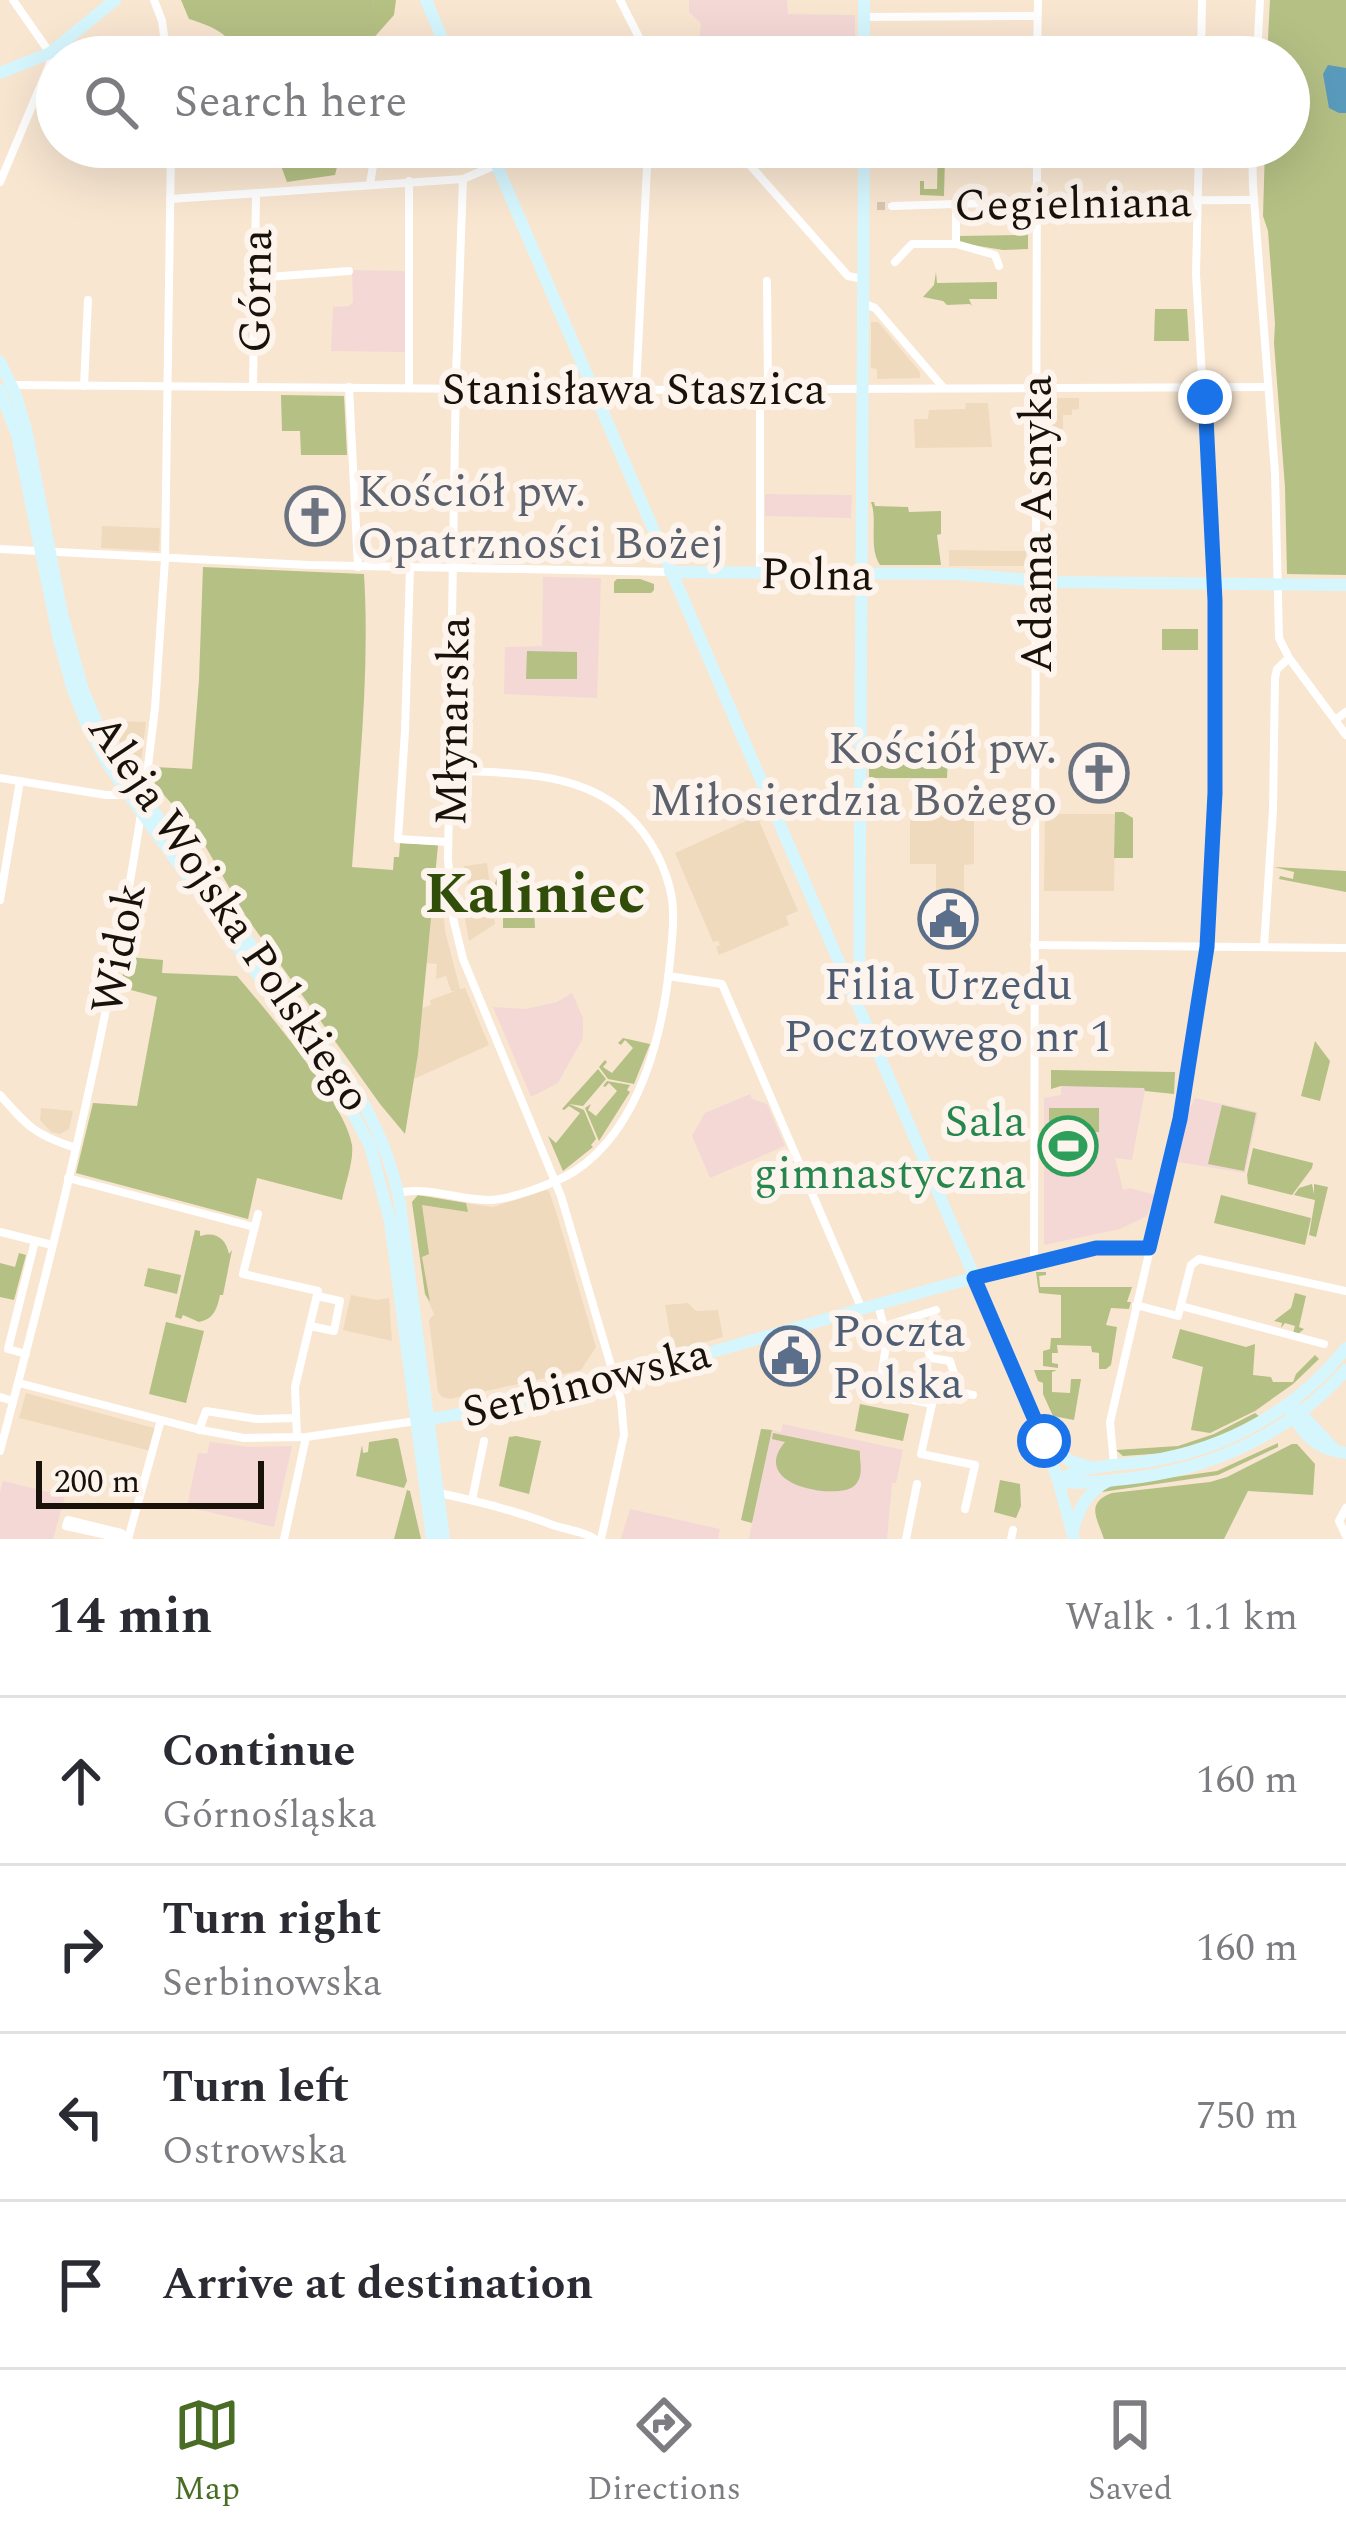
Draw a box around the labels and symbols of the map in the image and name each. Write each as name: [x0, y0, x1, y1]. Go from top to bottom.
street label: Cegielniana: [953, 168, 1193, 241]
street label: Górna: [221, 228, 292, 354]
street label: Stanisława Staszica: [442, 356, 826, 425]
route end: [1178, 370, 1232, 424]
street label: Adama Asnyka: [1003, 375, 1072, 673]
place label: Kościół pw. Opatrzności Bożej: [357, 458, 725, 579]
church icon: Kościół pw. Opatrzności Bożej: [284, 485, 346, 547]
street label: Polna: [760, 540, 874, 611]
street label: Młynarska: [417, 616, 490, 826]
street label: Aleja Wojska Polskiego: [70, 700, 388, 1127]
place label: Kościół pw. Miłosierdzia Bożego: [650, 715, 1057, 836]
church icon: Kościół pw. Miłosierdzia Bożego: [1068, 742, 1130, 804]
district label: Kaliniec: [425, 852, 645, 938]
street label: Widok: [73, 877, 166, 1020]
public building icon: Filia Urzędu Pocztowego nr 1: [917, 888, 979, 950]
place label: Filia Urzędu Pocztowego nr 1: [784, 951, 1112, 1072]
place label: Sala gimnastyczna: [753, 1088, 1026, 1209]
sports icon: Sala gimnastyczna: [1037, 1115, 1099, 1177]
place label: Poczta Polska: [832, 1298, 966, 1419]
street label: Serbinowska: [455, 1319, 718, 1448]
public building icon: Poczta Polska: [759, 1325, 821, 1387]
route start: [1017, 1414, 1071, 1468]
scale bar: [36, 1455, 264, 1508]

